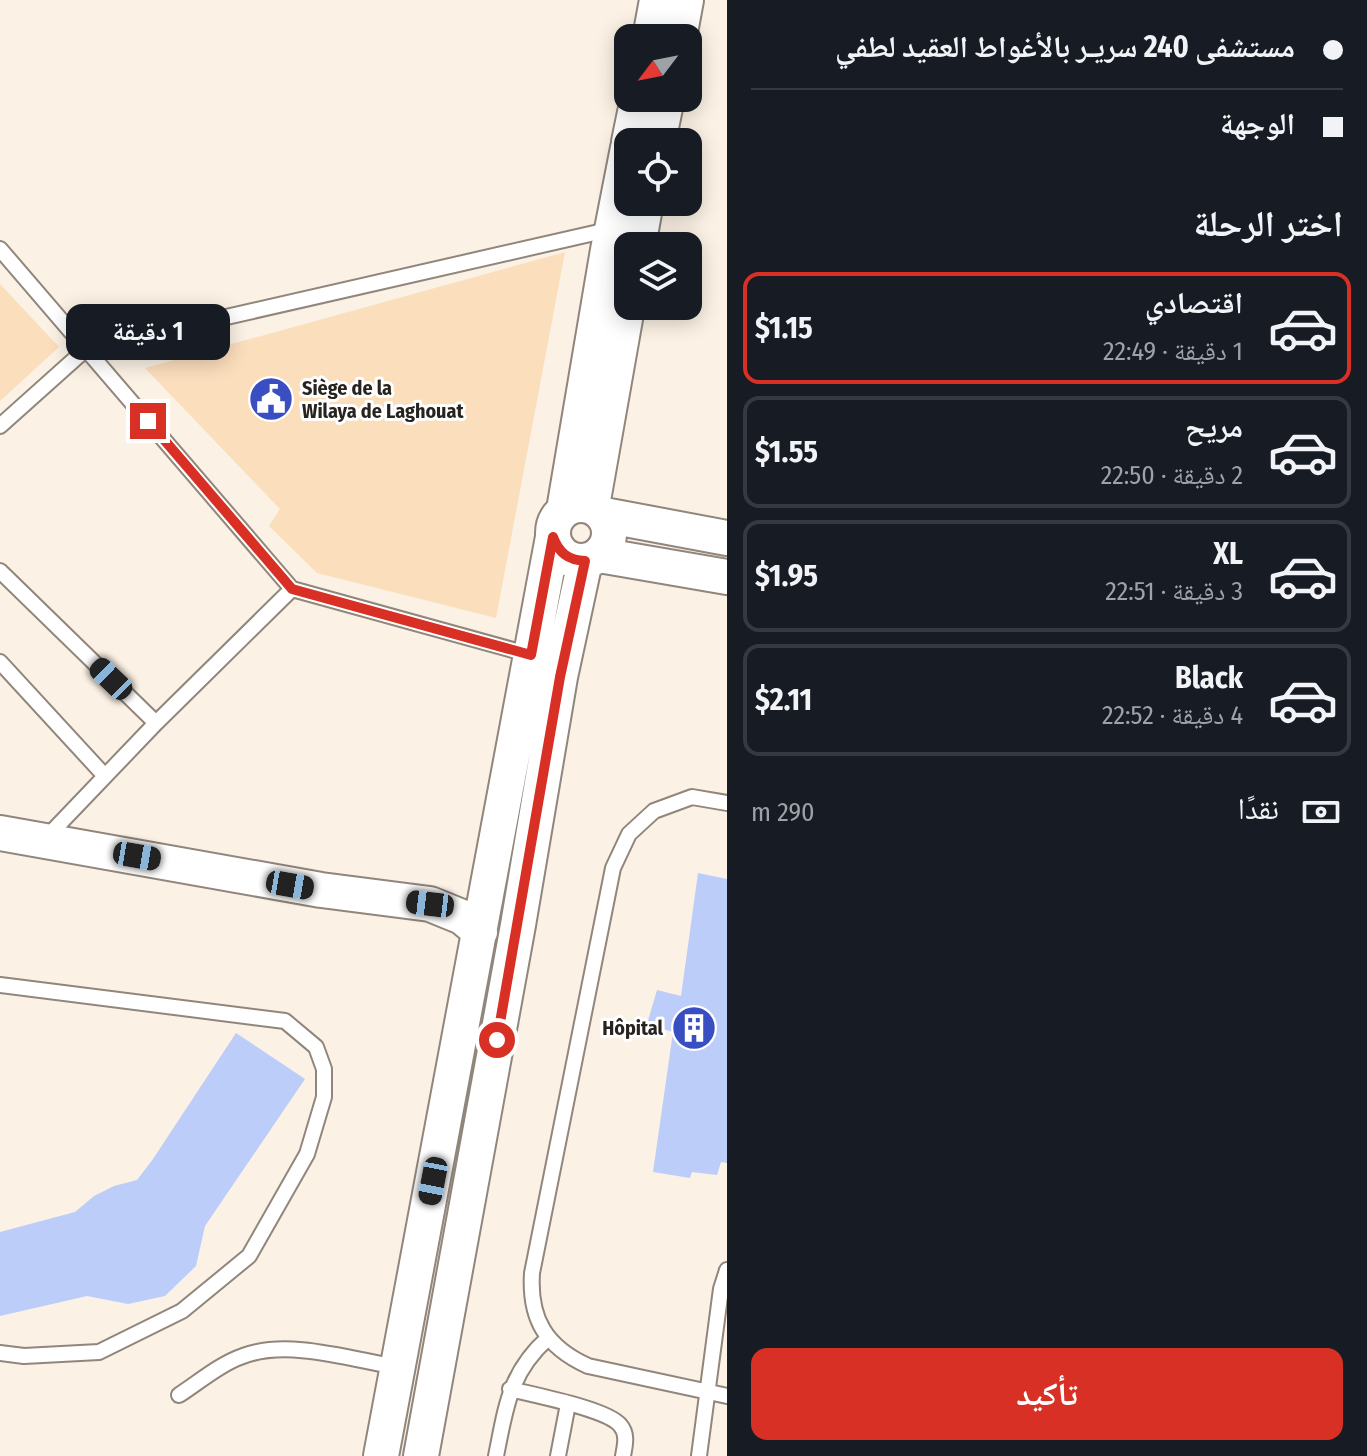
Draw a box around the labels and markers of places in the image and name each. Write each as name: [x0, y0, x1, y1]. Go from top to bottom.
public building icon: Siège de la Wilaya de Laghouat: [247, 375, 295, 423]
place label: Siège de la Wilaya de Laghouat: [302, 376, 464, 423]
building icon: Hôpital: [670, 1004, 718, 1052]
place label: Hôpital: [602, 1016, 664, 1040]

